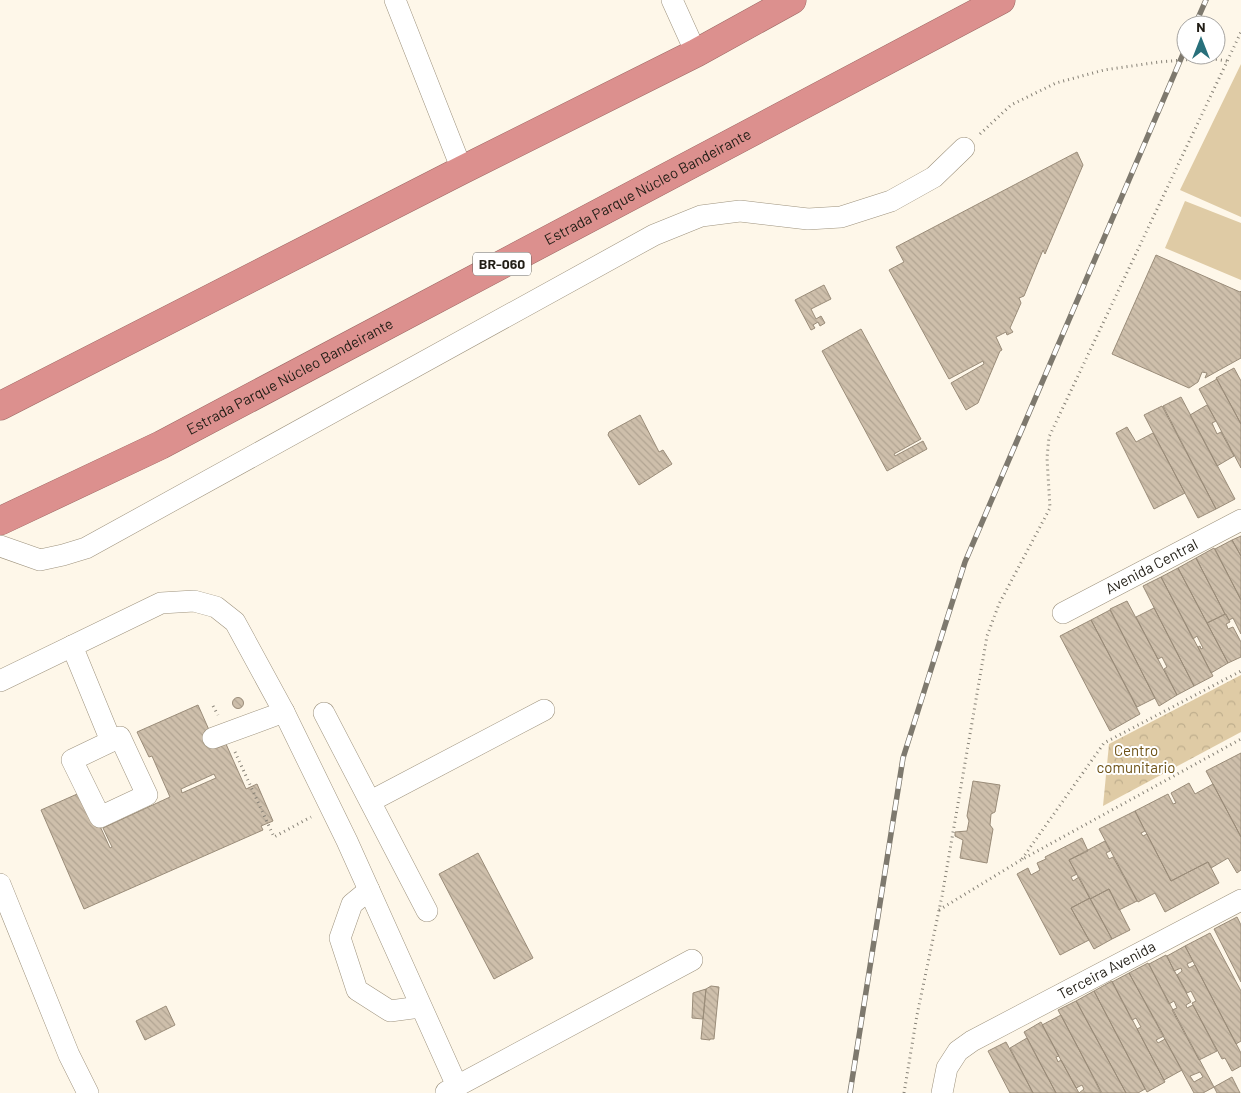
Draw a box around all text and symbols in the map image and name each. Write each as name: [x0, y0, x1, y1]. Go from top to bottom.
north arrow: [1176, 15, 1226, 65]
text: N: [1196, 18, 1206, 35]
street label: Estrada Parque Núcleo Bandeirante: [541, 124, 754, 248]
road number: BR-060: [473, 252, 531, 276]
street label: Estrada Parque Núcleo Bandeirante: [183, 314, 396, 438]
street label: Avenida Central: [1102, 534, 1200, 597]
park label: Centro comunitario: [1097, 741, 1175, 776]
street label: Terceira Avenida: [1054, 936, 1158, 1003]

